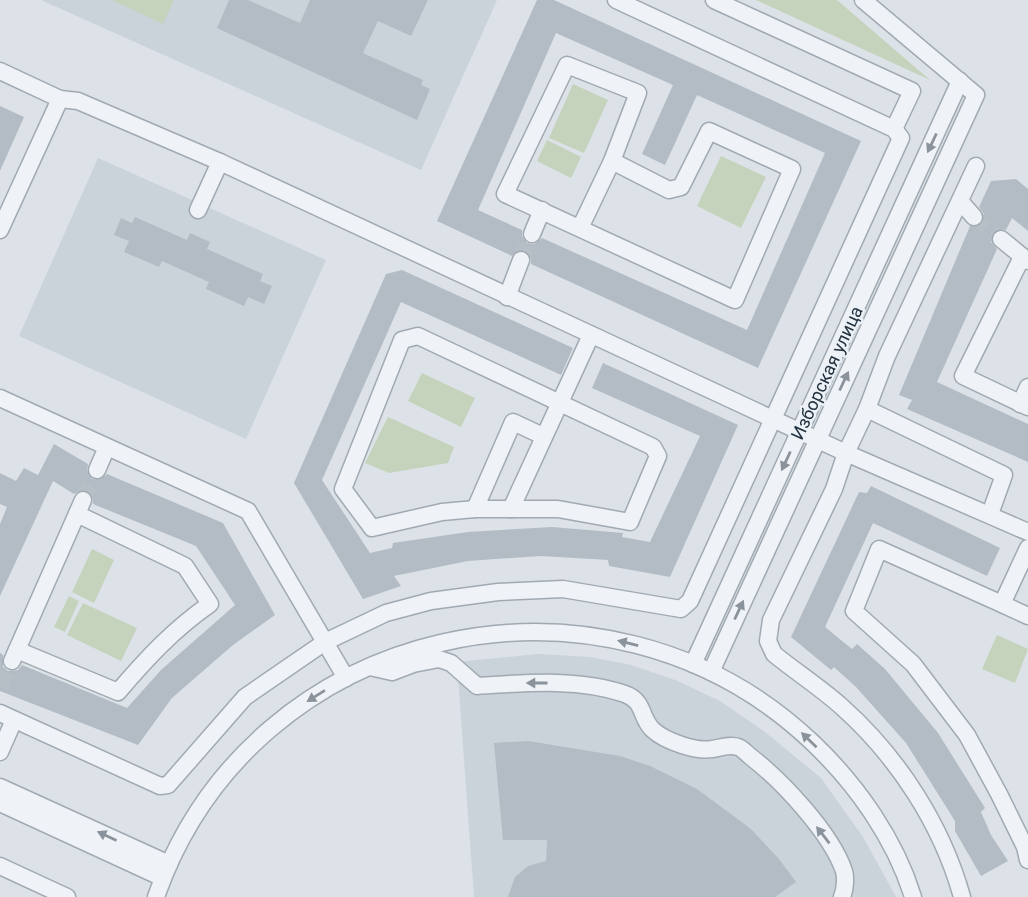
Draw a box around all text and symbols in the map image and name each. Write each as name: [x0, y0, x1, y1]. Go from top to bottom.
one-way arrow: [926, 133, 937, 154]
street label: Изборская улица: [786, 303, 867, 443]
one-way arrow: [839, 371, 850, 391]
one-way arrow: [780, 451, 791, 472]
one-way arrow: [734, 600, 745, 620]
one-way arrow: [617, 637, 639, 648]
one-way arrow: [526, 677, 548, 689]
one-way arrow: [307, 690, 326, 703]
one-way arrow: [801, 732, 818, 748]
one-way arrow: [816, 827, 831, 845]
one-way arrow: [97, 830, 117, 842]

